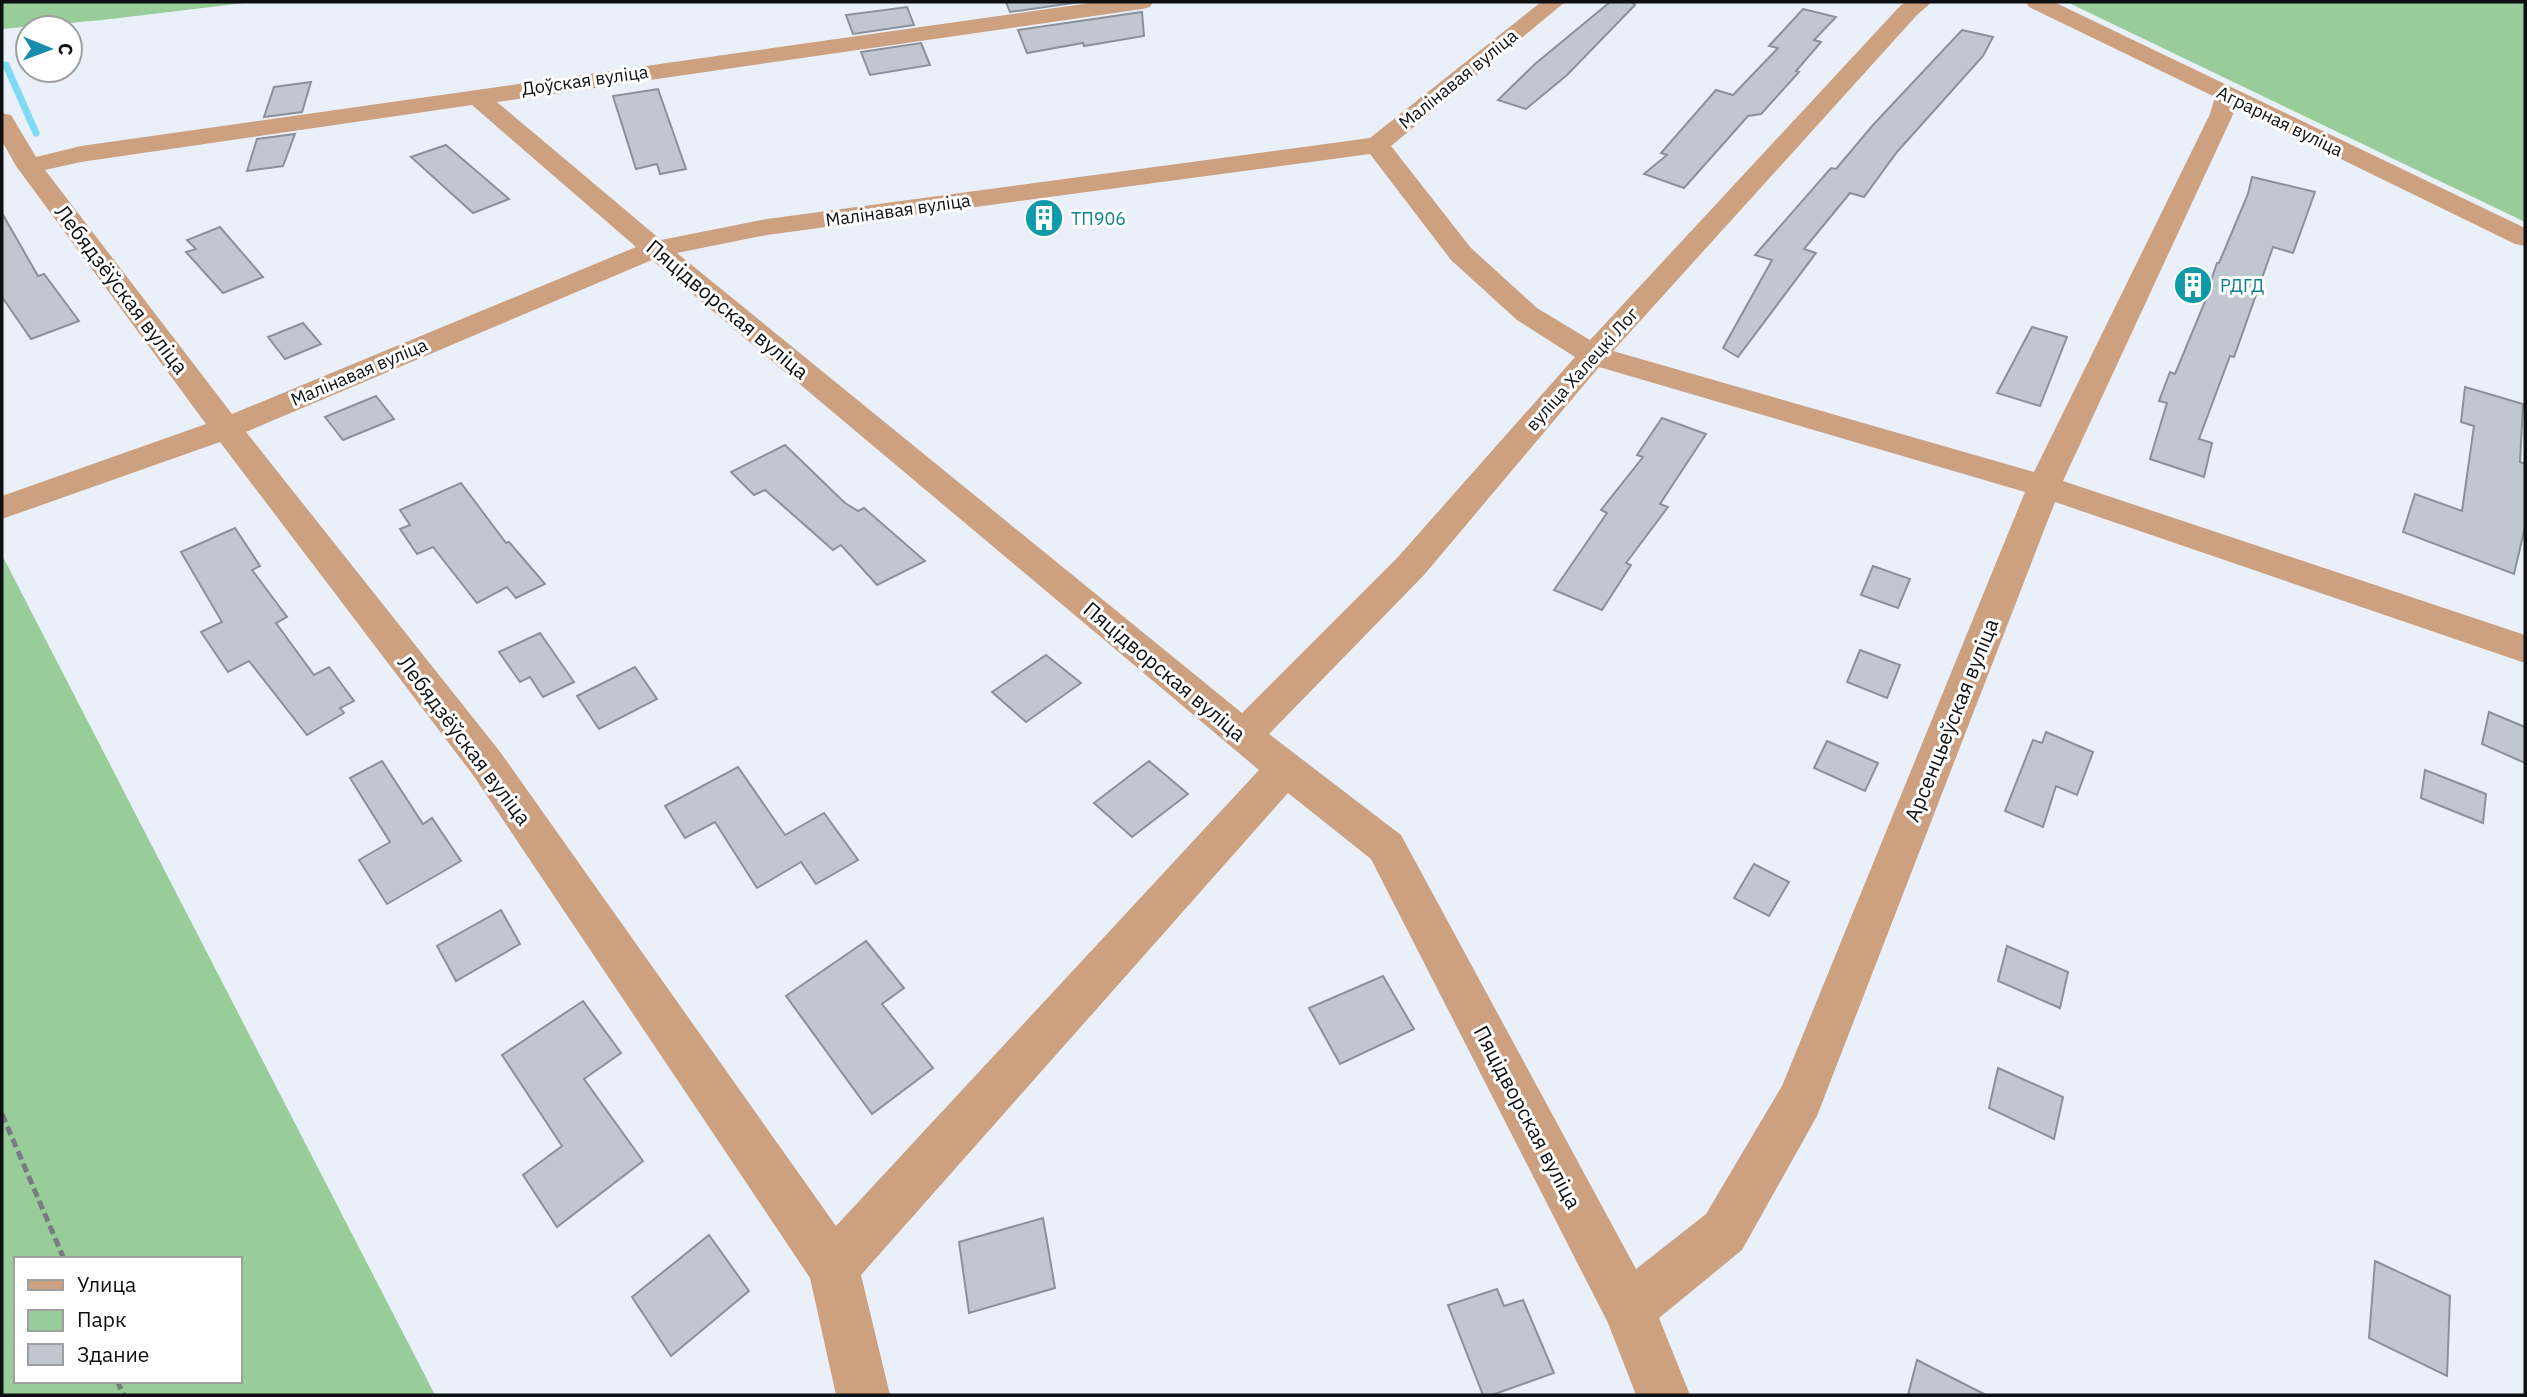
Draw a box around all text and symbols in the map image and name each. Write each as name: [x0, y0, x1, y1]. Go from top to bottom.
north arrow: [14, 14, 84, 84]
street label: Малінавая вуліца: [1394, 24, 1522, 134]
text: С: [54, 43, 78, 56]
street label: Доўская вуліца: [520, 60, 650, 100]
street label: Аграрная вуліца: [2213, 81, 2347, 162]
street label: Малінавая вуліца: [824, 188, 972, 232]
building icon: ТП906: [1023, 197, 1065, 239]
street label: Лебядзёўская вуліца: [49, 198, 195, 380]
place label: ТП906: [1071, 207, 1126, 230]
street label: Пяцідворская вуліца: [641, 233, 815, 385]
building icon: РДГД: [2172, 264, 2214, 306]
place label: РДГД: [2220, 274, 2264, 297]
street label: вуліца Халецкі Лог: [1520, 302, 1644, 436]
street label: Малінавая вуліца: [287, 333, 431, 411]
street label: Пяцідворская вуліца: [1078, 595, 1252, 747]
street label: Арсенцьеўская вуліца: [1897, 614, 2005, 826]
street label: Лебядзёўская вуліца: [392, 649, 538, 831]
street label: Пяцідворская вуліца: [1468, 1020, 1588, 1214]
legend: [14, 1257, 242, 1383]
text: Улица: [77, 1270, 136, 1298]
text: Парк: [77, 1305, 127, 1333]
text: Здание: [77, 1340, 149, 1368]

